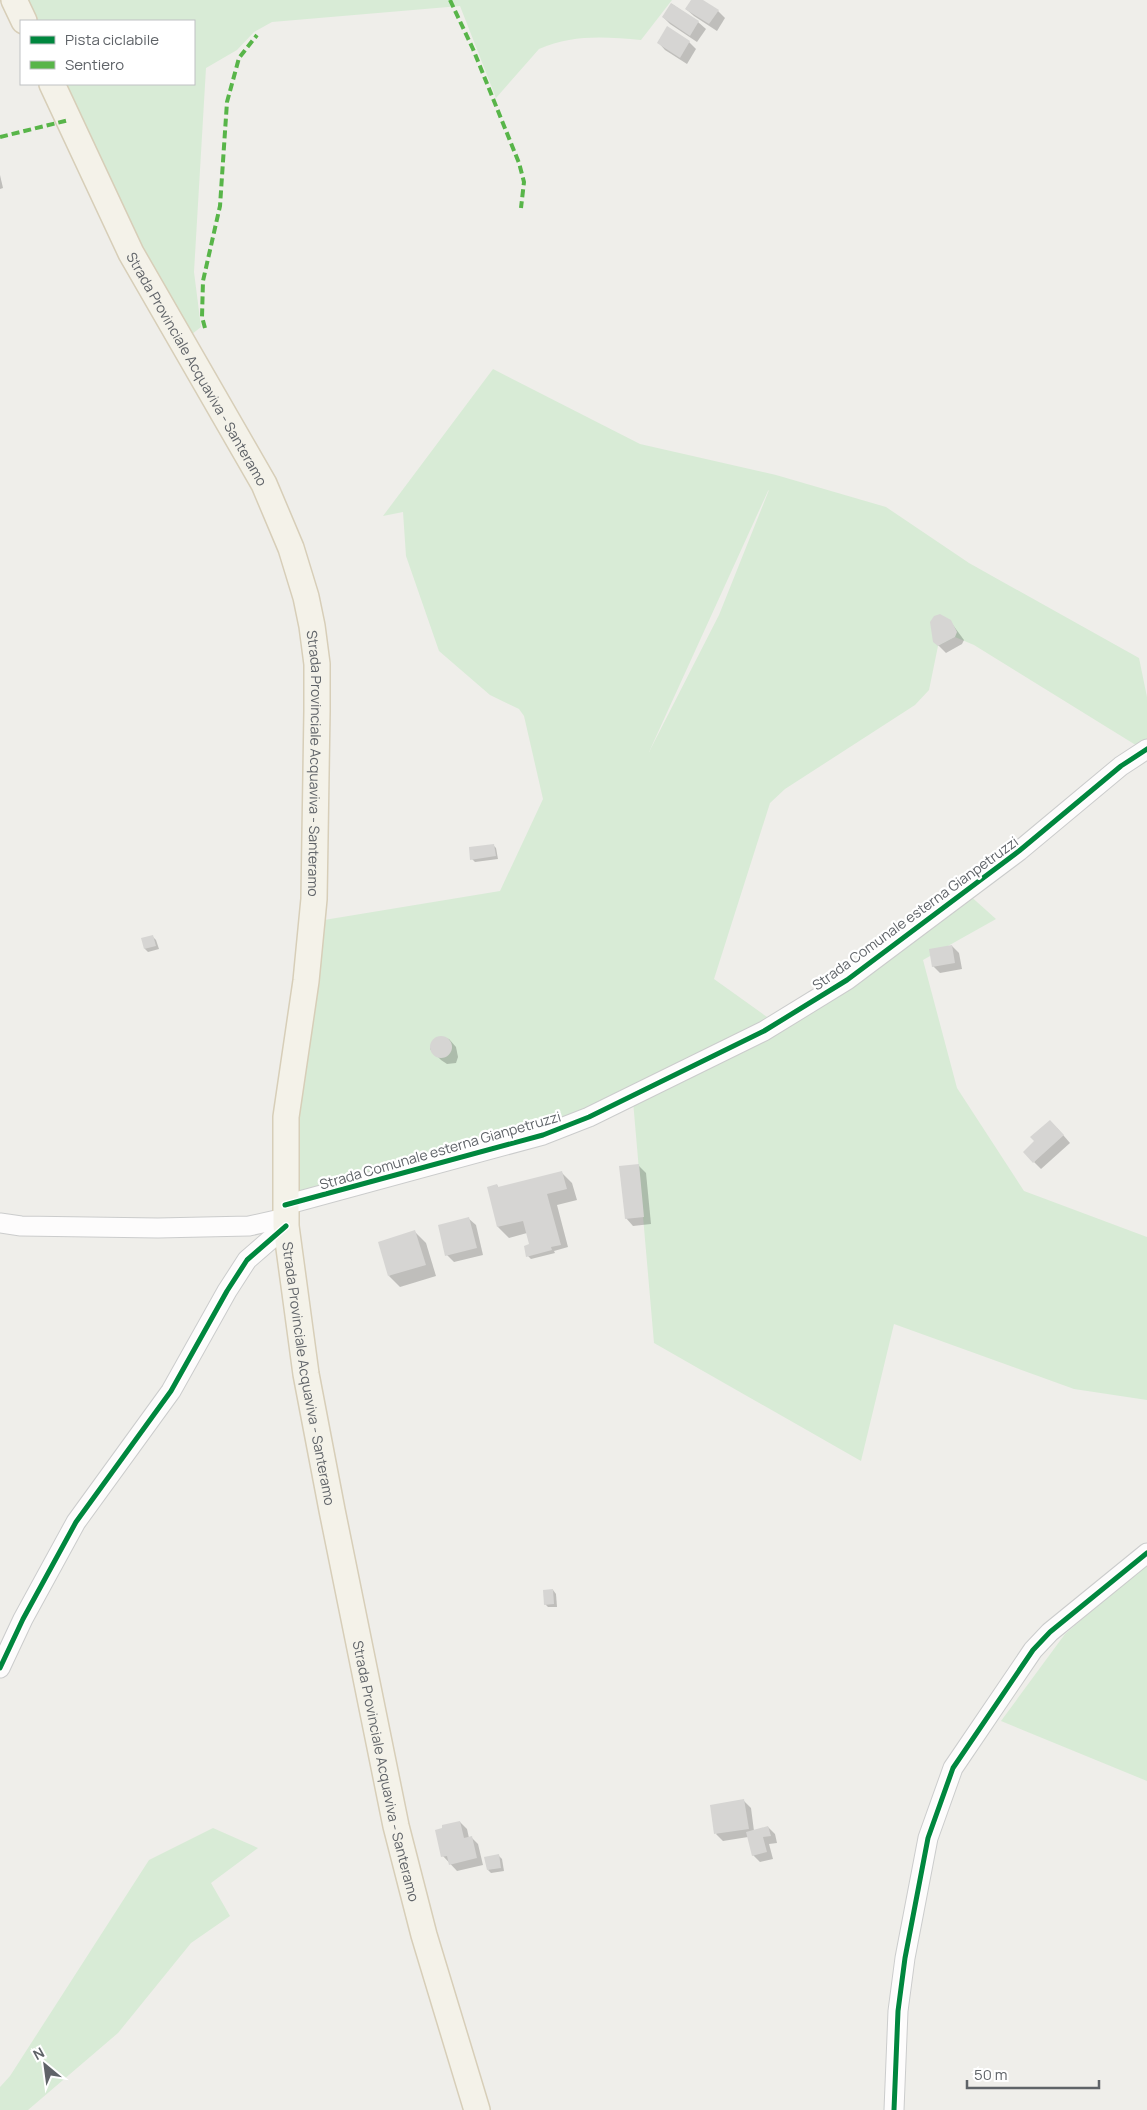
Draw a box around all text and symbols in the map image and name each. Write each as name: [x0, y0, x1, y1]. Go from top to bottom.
legend: [20, 20, 195, 85]
text: Pista ciclabile: [65, 29, 159, 50]
text: Sentiero: [65, 54, 124, 75]
street label: Strada Provinciale Acquaviva - Santeramo: [123, 248, 272, 489]
street label: Strada Provinciale Acquaviva - Santeramo: [303, 629, 327, 897]
street label: Strada Comunale esterna Gianpetruzzi: [808, 832, 1022, 994]
street label: Strada Comunale esterna Gianpetruzzi: [317, 1106, 563, 1194]
street label: Strada Provinciale Acquaviva - Santeramo: [279, 1241, 340, 1507]
street label: Strada Provinciale Acquaviva - Santeramo: [349, 1639, 424, 1903]
north arrow: [20, 2040, 70, 2090]
text: N: [29, 2042, 47, 2064]
scale bar: [967, 2058, 1100, 2090]
text: 50 m: [974, 2064, 1008, 2085]

